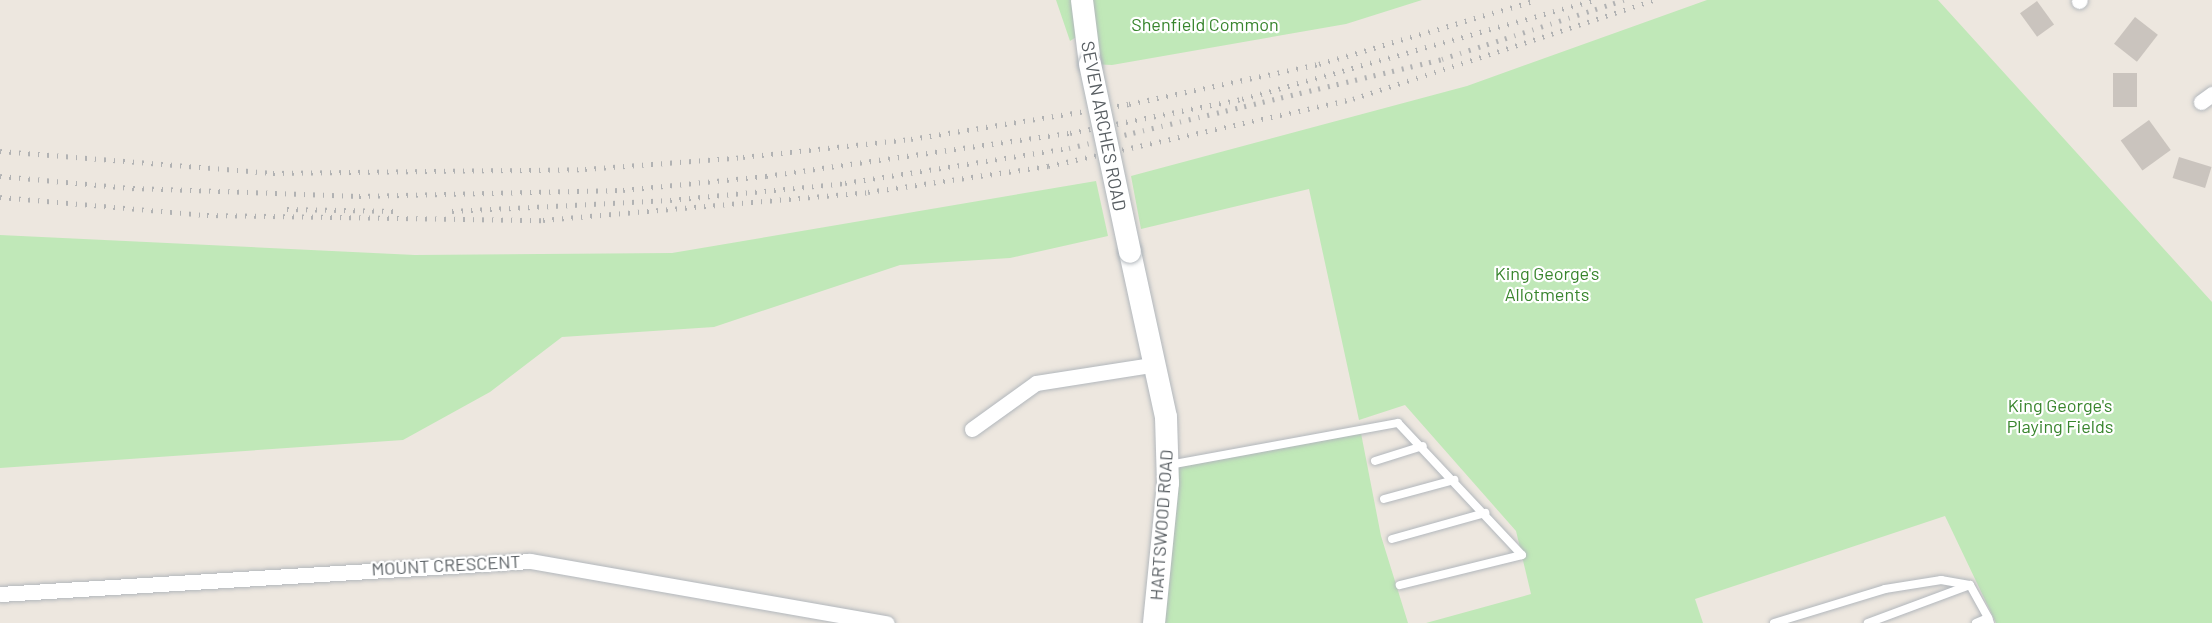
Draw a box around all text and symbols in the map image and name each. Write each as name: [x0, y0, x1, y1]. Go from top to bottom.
park label: Shenfield Common: [1131, 13, 1279, 35]
street label: SEVEN ARCHES ROAD: [1077, 39, 1131, 213]
park label: King George's Allotments: [1495, 263, 1599, 306]
park label: King George's Playing Fields: [2007, 395, 2113, 438]
street label: HARTSWOOD ROAD: [1145, 449, 1177, 601]
street label: MOUNT CRESCENT: [371, 550, 521, 580]

